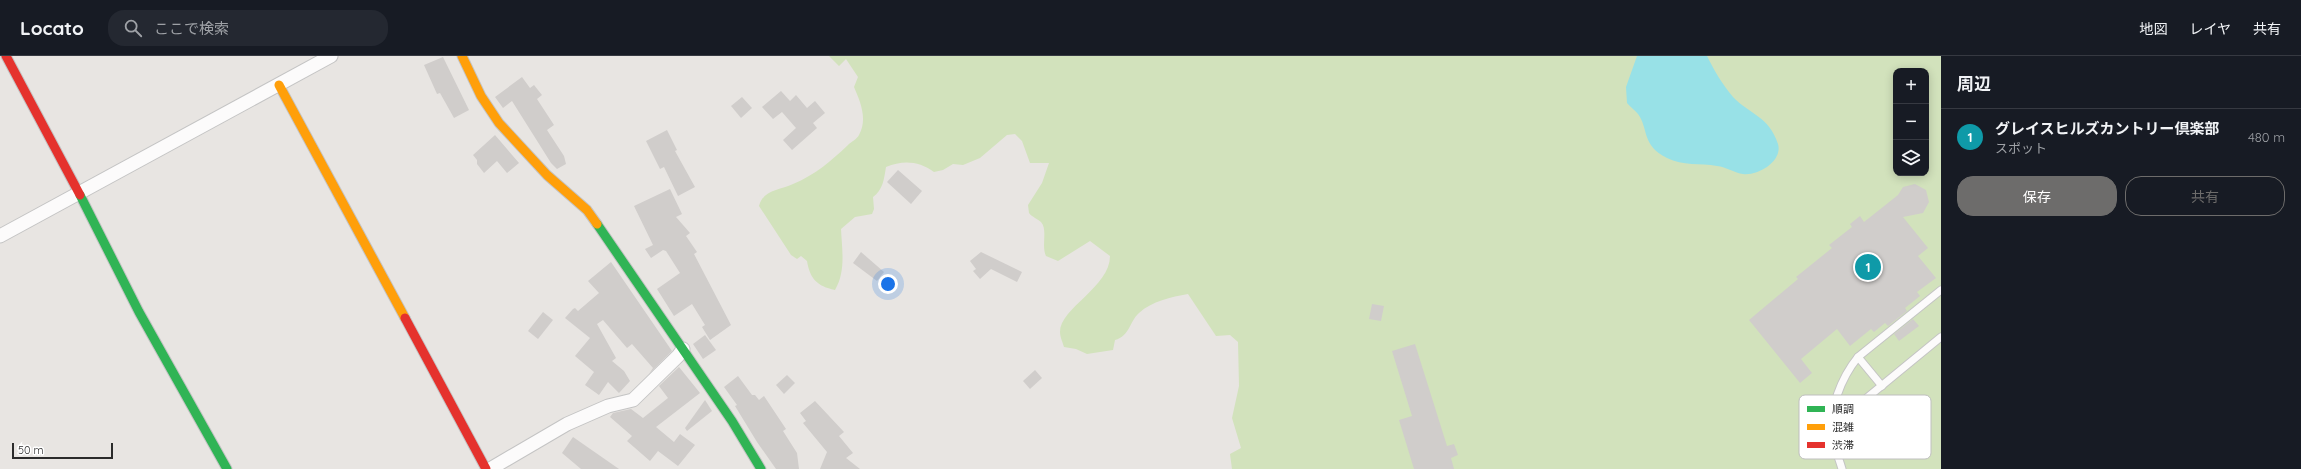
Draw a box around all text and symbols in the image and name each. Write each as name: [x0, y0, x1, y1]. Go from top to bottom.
search box: [108, 10, 388, 46]
text: Locato: [20, 16, 84, 40]
icon: search: [122, 17, 144, 39]
text: ここで検索: [154, 19, 229, 38]
text: 地図: [2139, 20, 2167, 38]
text: レイヤ: [2189, 20, 2231, 38]
text: 共有: [2253, 20, 2281, 38]
map controls: [1893, 68, 1929, 176]
button: +: [1893, 68, 1929, 104]
text: 周辺: [1957, 73, 1991, 94]
button: −: [1893, 104, 1929, 140]
text: グレイスヒルズカントリー倶楽部: [1995, 119, 2220, 138]
text: 1: [1967, 129, 1973, 145]
text: 480 m: [2248, 129, 2285, 145]
button: layers: [1893, 140, 1929, 176]
text: スポット: [1995, 140, 2047, 156]
button: 保存: [1957, 176, 2117, 216]
button: 共有: [2125, 176, 2285, 216]
pin: 1: [1855, 252, 1881, 282]
your location: [878, 274, 898, 294]
legend: [1799, 395, 1931, 459]
text: 順調: [1832, 402, 1854, 416]
text: 混雑: [1832, 420, 1854, 434]
text: 渋滞: [1832, 438, 1854, 452]
scale bar: [12, 441, 113, 460]
text: 50 m: [18, 443, 44, 457]

